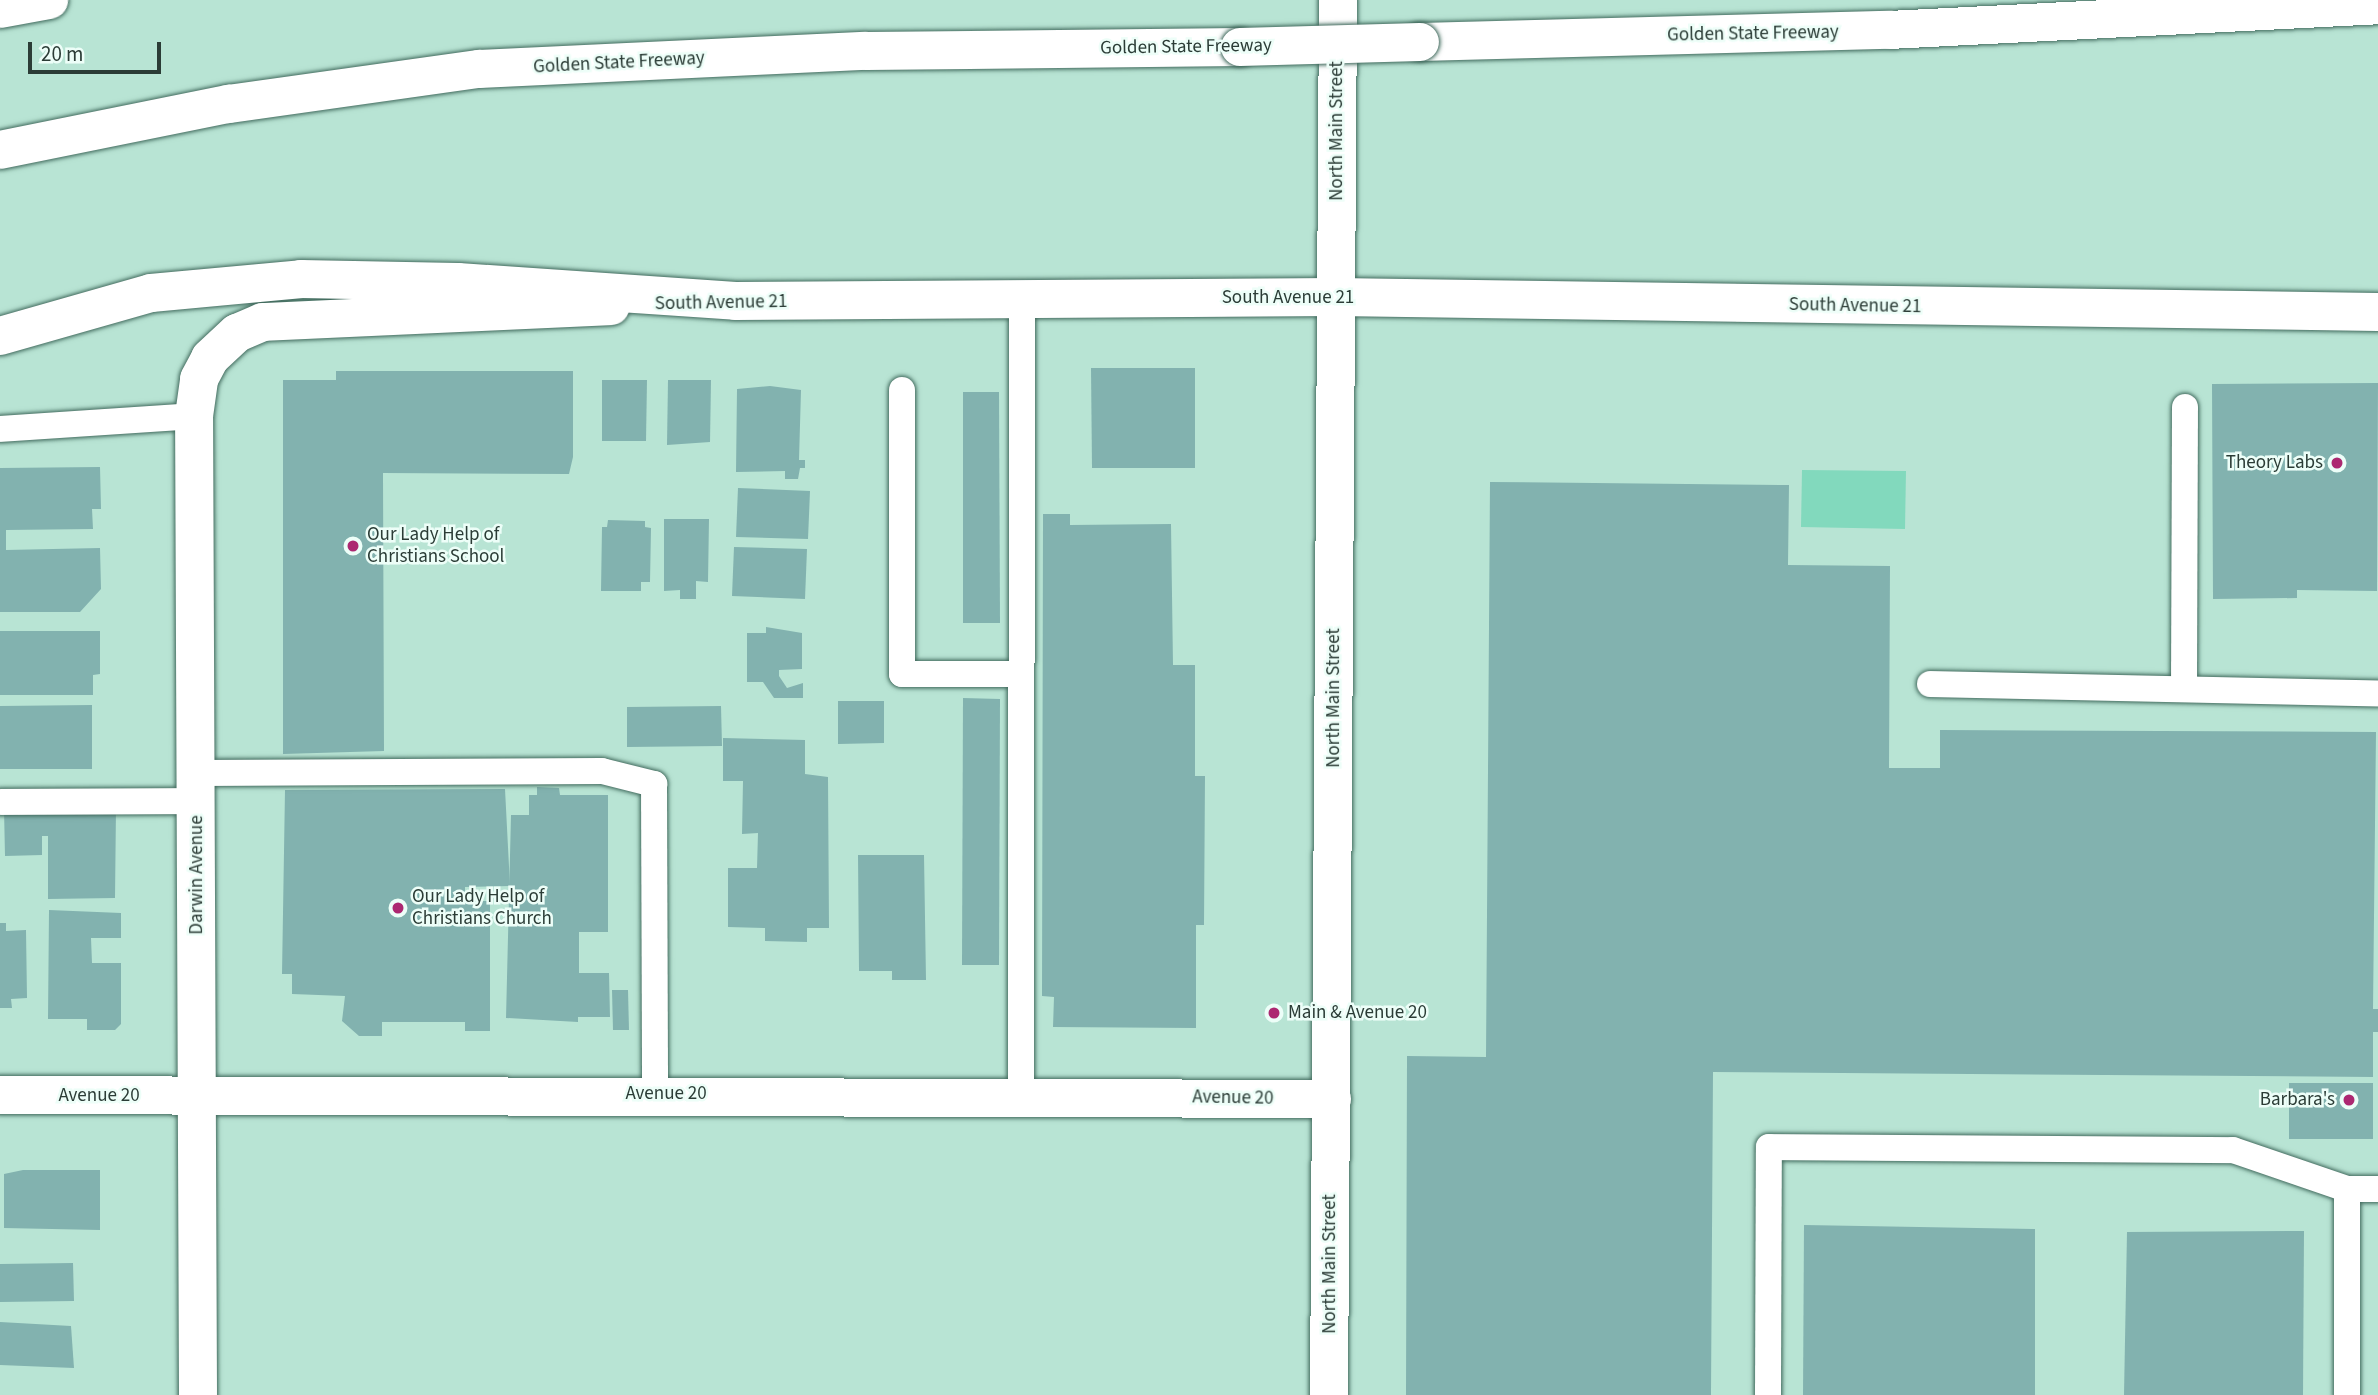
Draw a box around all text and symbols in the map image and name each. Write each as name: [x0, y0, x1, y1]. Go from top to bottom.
street label: Golden State Freeway: [1667, 21, 1839, 47]
scale bar: [32, 28, 164, 72]
street label: Golden State Freeway: [1100, 34, 1272, 60]
text: 20 m: [41, 39, 83, 69]
street label: Golden State Freeway: [533, 47, 705, 79]
street label: North Main Street: [1326, 61, 1348, 201]
street label: South Avenue 21: [1222, 287, 1354, 309]
street label: South Avenue 21: [655, 290, 787, 316]
street label: South Avenue 21: [1789, 293, 1921, 319]
place label: Theory Labs: [2226, 452, 2323, 474]
marker: Theory Labs: [2329, 455, 2345, 471]
place label: Our Lady Help of Christians School: [367, 524, 504, 568]
marker: Our Lady Help of Christians School: [345, 538, 361, 554]
street label: North Main Street: [1323, 628, 1345, 768]
street label: Darwin Avenue: [186, 815, 208, 935]
place label: Our Lady Help of Christians Church: [412, 886, 552, 930]
marker: Our Lady Help of Christians Church: [390, 900, 406, 916]
place label: Main & Avenue 20: [1288, 1002, 1427, 1024]
marker: Main & Avenue 20: [1266, 1005, 1282, 1021]
street label: Avenue 20: [625, 1083, 707, 1105]
street label: Avenue 20: [58, 1085, 140, 1107]
street label: Avenue 20: [1192, 1086, 1274, 1110]
place label: Barbara's: [2260, 1089, 2335, 1111]
marker: Barbara's: [2341, 1092, 2357, 1108]
street label: North Main Street: [1319, 1194, 1341, 1334]

